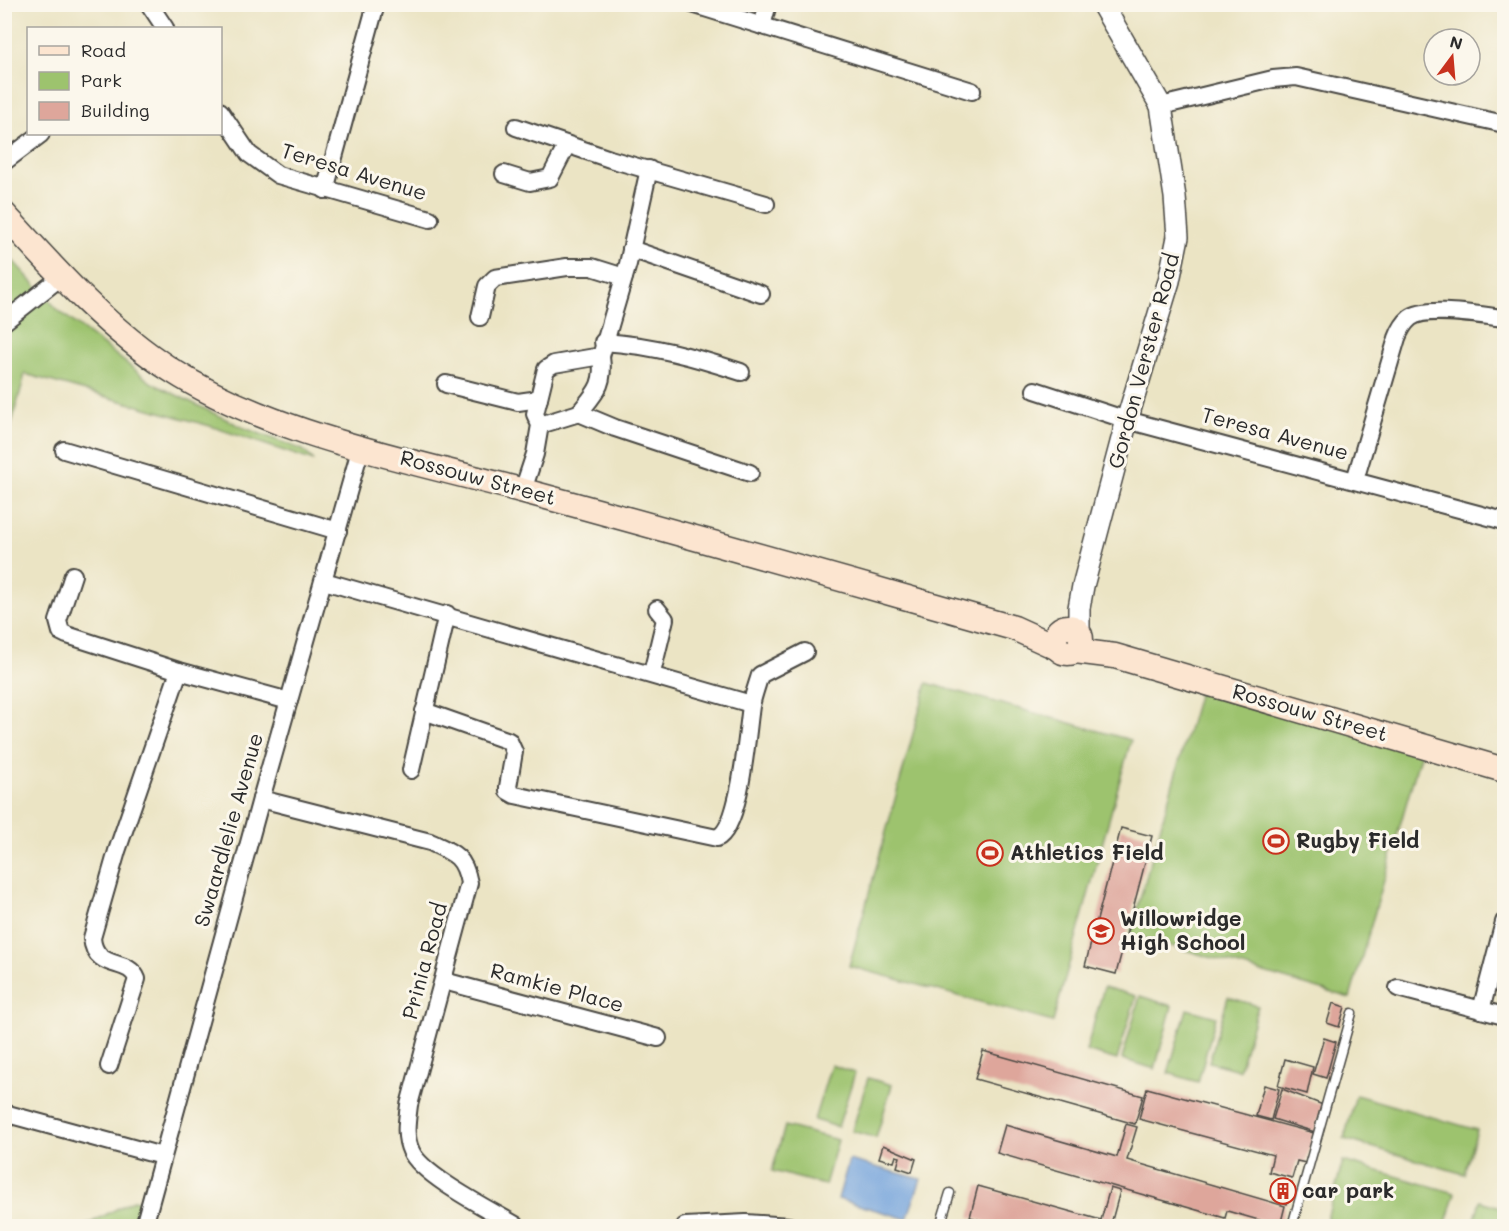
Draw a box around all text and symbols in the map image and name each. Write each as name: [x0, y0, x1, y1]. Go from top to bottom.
legend: [27, 27, 222, 135]
north arrow: [1422, 27, 1482, 87]
text: N: [1448, 30, 1465, 54]
text: Road: [81, 38, 126, 62]
text: Park: [81, 68, 122, 92]
text: Building: [81, 98, 149, 122]
street label: Teresa Avenue: [278, 136, 431, 206]
street label: Gordon Verster Road: [1101, 250, 1184, 471]
street label: Teresa Avenue: [1199, 400, 1352, 465]
street label: Rossouw Street: [398, 443, 559, 510]
street label: Rossouw Street: [1230, 677, 1391, 747]
street label: Swaardlelie Avenue: [187, 729, 268, 930]
sports icon: Rugby Field: [1261, 826, 1291, 856]
place label: Rugby Field: [1296, 826, 1419, 854]
sports icon: Athletics Field: [975, 838, 1005, 868]
place label: Athletics Field: [1010, 838, 1164, 865]
street label: Prinia Road: [395, 899, 452, 1022]
place label: Willowridge High School: [1120, 904, 1245, 955]
school or university icon: Willowridge High School: [1086, 916, 1116, 946]
street label: Ramkie Place: [488, 956, 627, 1017]
building icon: car park: [1268, 1176, 1298, 1206]
place label: car park: [1302, 1176, 1394, 1203]

